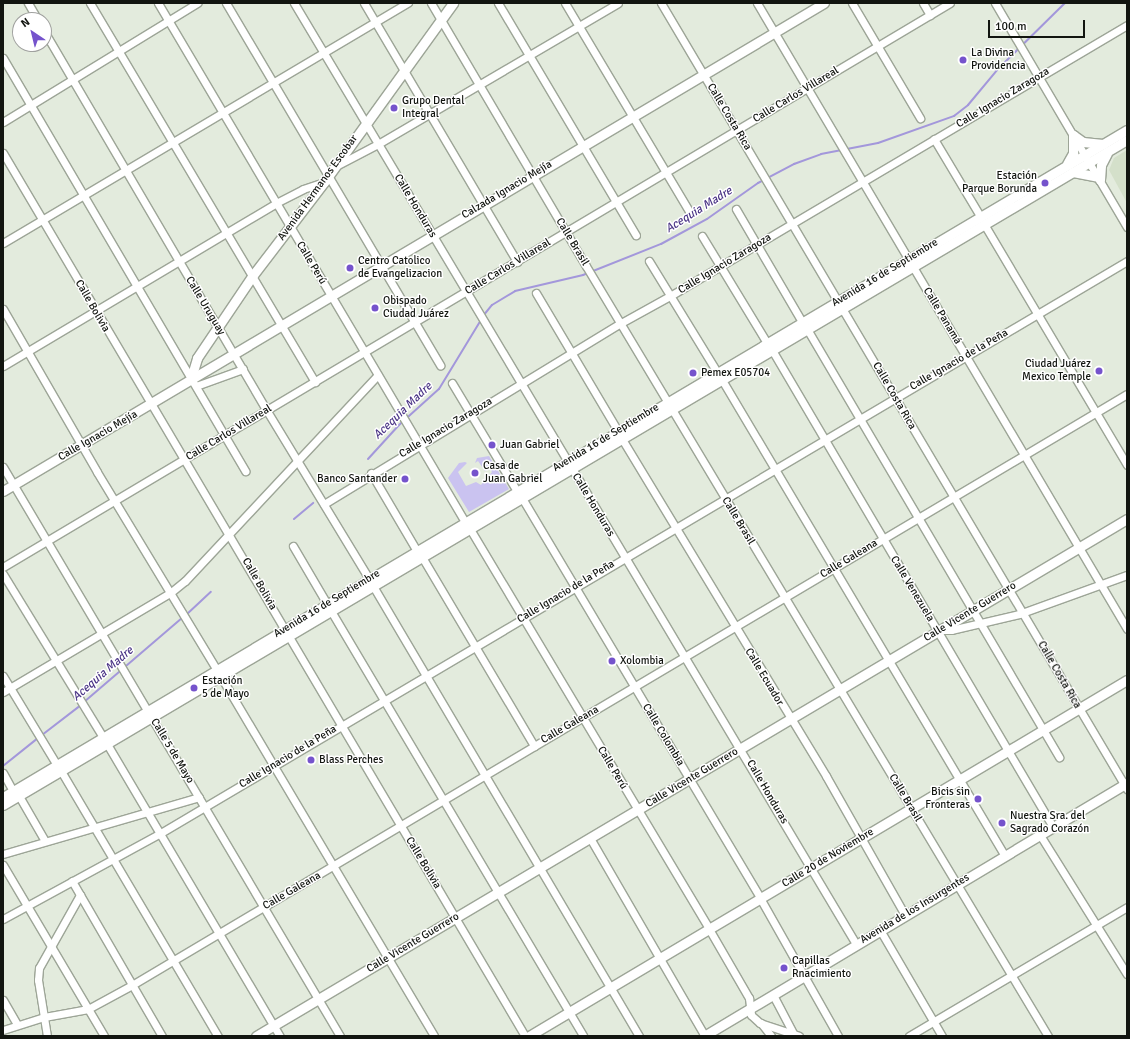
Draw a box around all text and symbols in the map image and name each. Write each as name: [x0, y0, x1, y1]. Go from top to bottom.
north arrow: [12, 12, 52, 52]
scale bar: [990, 12, 1087, 38]
text: N: [19, 15, 32, 30]
text: 100 m: [995, 19, 1027, 34]
place label: La Divina Providencia: [971, 47, 1026, 73]
marker: La Divina Providencia: [958, 55, 968, 65]
street label: Calle Carlos Villareal: [751, 64, 841, 126]
street label: Calle Ignacio Zaragoza: [954, 65, 1052, 131]
street label: Calle Costa Rica: [704, 81, 754, 153]
place label: Grupo Dental Integral: [402, 95, 464, 121]
marker: Grupo Dental Integral: [389, 103, 399, 113]
street label: Avenida Hermanos Escobar: [275, 133, 361, 243]
street label: Calzada Ignacio Mejía: [460, 158, 554, 222]
place label: Estación Parque Borunda: [962, 170, 1037, 196]
street label: Calle Honduras: [391, 172, 439, 240]
marker: Estación Parque Borunda: [1040, 178, 1050, 188]
water label: Acequia Madre: [663, 184, 735, 236]
street label: Calle Brasil: [553, 216, 591, 268]
street label: Calle Ignacio Zaragoza: [676, 231, 774, 297]
street label: Calle Carlos Villareal: [463, 236, 553, 298]
street label: Avenida 16 de Septiembre: [830, 236, 940, 310]
street label: Calle Perú: [293, 239, 329, 287]
place label: Centro Catolico de Evangelizacion: [358, 255, 442, 281]
marker: Centro Catolico de Evangelizacion: [345, 263, 355, 273]
street label: Calle Uruguay: [182, 274, 228, 338]
street label: Calle Bolivia: [72, 278, 112, 334]
street label: Calle Panamá: [920, 285, 964, 347]
place label: Obispado Ciudad Juárez: [383, 295, 449, 321]
marker: Obispado Ciudad Juárez: [370, 303, 380, 313]
street label: Calle Ignacio de la Peña: [908, 326, 1010, 394]
place label: Ciudad Juárez Mexico Temple: [1022, 358, 1091, 384]
street label: Calle Costa Rica: [869, 360, 919, 432]
place label: Pemex E05704: [701, 366, 770, 380]
marker: Ciudad Juárez Mexico Temple: [1094, 366, 1104, 376]
marker: Pemex E05704: [688, 368, 698, 378]
water label: Acequia Madre: [371, 379, 435, 443]
street label: Calle Ignacio Zaragoza: [397, 395, 495, 461]
street label: Avenida 16 de Septiembre: [551, 401, 661, 475]
street label: Calle Carlos Villareal: [184, 402, 274, 464]
street label: Calle Ignacio Mejía: [56, 408, 140, 464]
place label: Juan Gabriel: [500, 438, 559, 452]
marker: Juan Gabriel: [487, 440, 497, 450]
place label: Casa de Juan Gabriel: [483, 460, 542, 486]
marker: Casa de Juan Gabriel: [470, 468, 480, 478]
street label: Calle Honduras: [569, 471, 617, 539]
place label: Banco Santander: [317, 472, 397, 486]
marker: Banco Santander: [400, 474, 410, 484]
street label: Calle Brasil: [719, 495, 757, 547]
street label: Calle Galeana: [818, 537, 880, 581]
street label: Calle Venezuela: [887, 554, 937, 624]
street label: Calle Bolivia: [239, 556, 279, 612]
street label: Calle Ignacio de la Peña: [515, 558, 617, 626]
street label: Avenida 16 de Septiembre: [272, 567, 382, 641]
street label: Calle Vicente Guerrero: [921, 579, 1019, 645]
street label: Calle Costa Rica: [1034, 639, 1084, 711]
water label: Acequia Madre: [70, 644, 136, 704]
street label: Calle Ecuador: [742, 646, 786, 708]
place label: Xolombia: [620, 654, 664, 668]
marker: Xolombia: [607, 656, 617, 666]
place label: Estación 5 de Mayo: [202, 675, 249, 701]
marker: Estación 5 de Mayo: [189, 683, 199, 693]
street label: Calle Colombia: [639, 701, 687, 769]
street label: Calle Galeana: [539, 703, 601, 747]
street label: Calle 5 de Mayo: [147, 716, 197, 786]
street label: Calle Ignacio de la Peña: [237, 723, 339, 791]
street label: Calle Perú: [594, 744, 630, 792]
street label: Calle Vicente Guerrero: [643, 745, 741, 811]
place label: Blass Perches: [319, 753, 383, 767]
marker: Blass Perches: [306, 755, 316, 765]
street label: Calle Honduras: [743, 758, 791, 826]
street label: Calle Brasil: [886, 772, 924, 824]
place label: Bicis sin Fronteras: [925, 786, 970, 812]
marker: Bicis sin Fronteras: [973, 794, 983, 804]
place label: Nuestra Sra. del Sagrado Corazón: [1010, 810, 1089, 836]
marker: Nuestra Sra. del Sagrado Corazón: [997, 818, 1007, 828]
street label: Calle 20 de Noviembre: [780, 825, 876, 891]
street label: Calle Bolivia: [402, 835, 444, 891]
street label: Calle Galeana: [261, 869, 323, 913]
street label: Avenida de los Insurgentes: [858, 871, 972, 947]
street label: Calle Vicente Guerrero: [364, 910, 462, 976]
place label: Capillas Rnacimiento: [792, 955, 851, 981]
marker: Capillas Rnacimiento: [779, 963, 789, 973]

